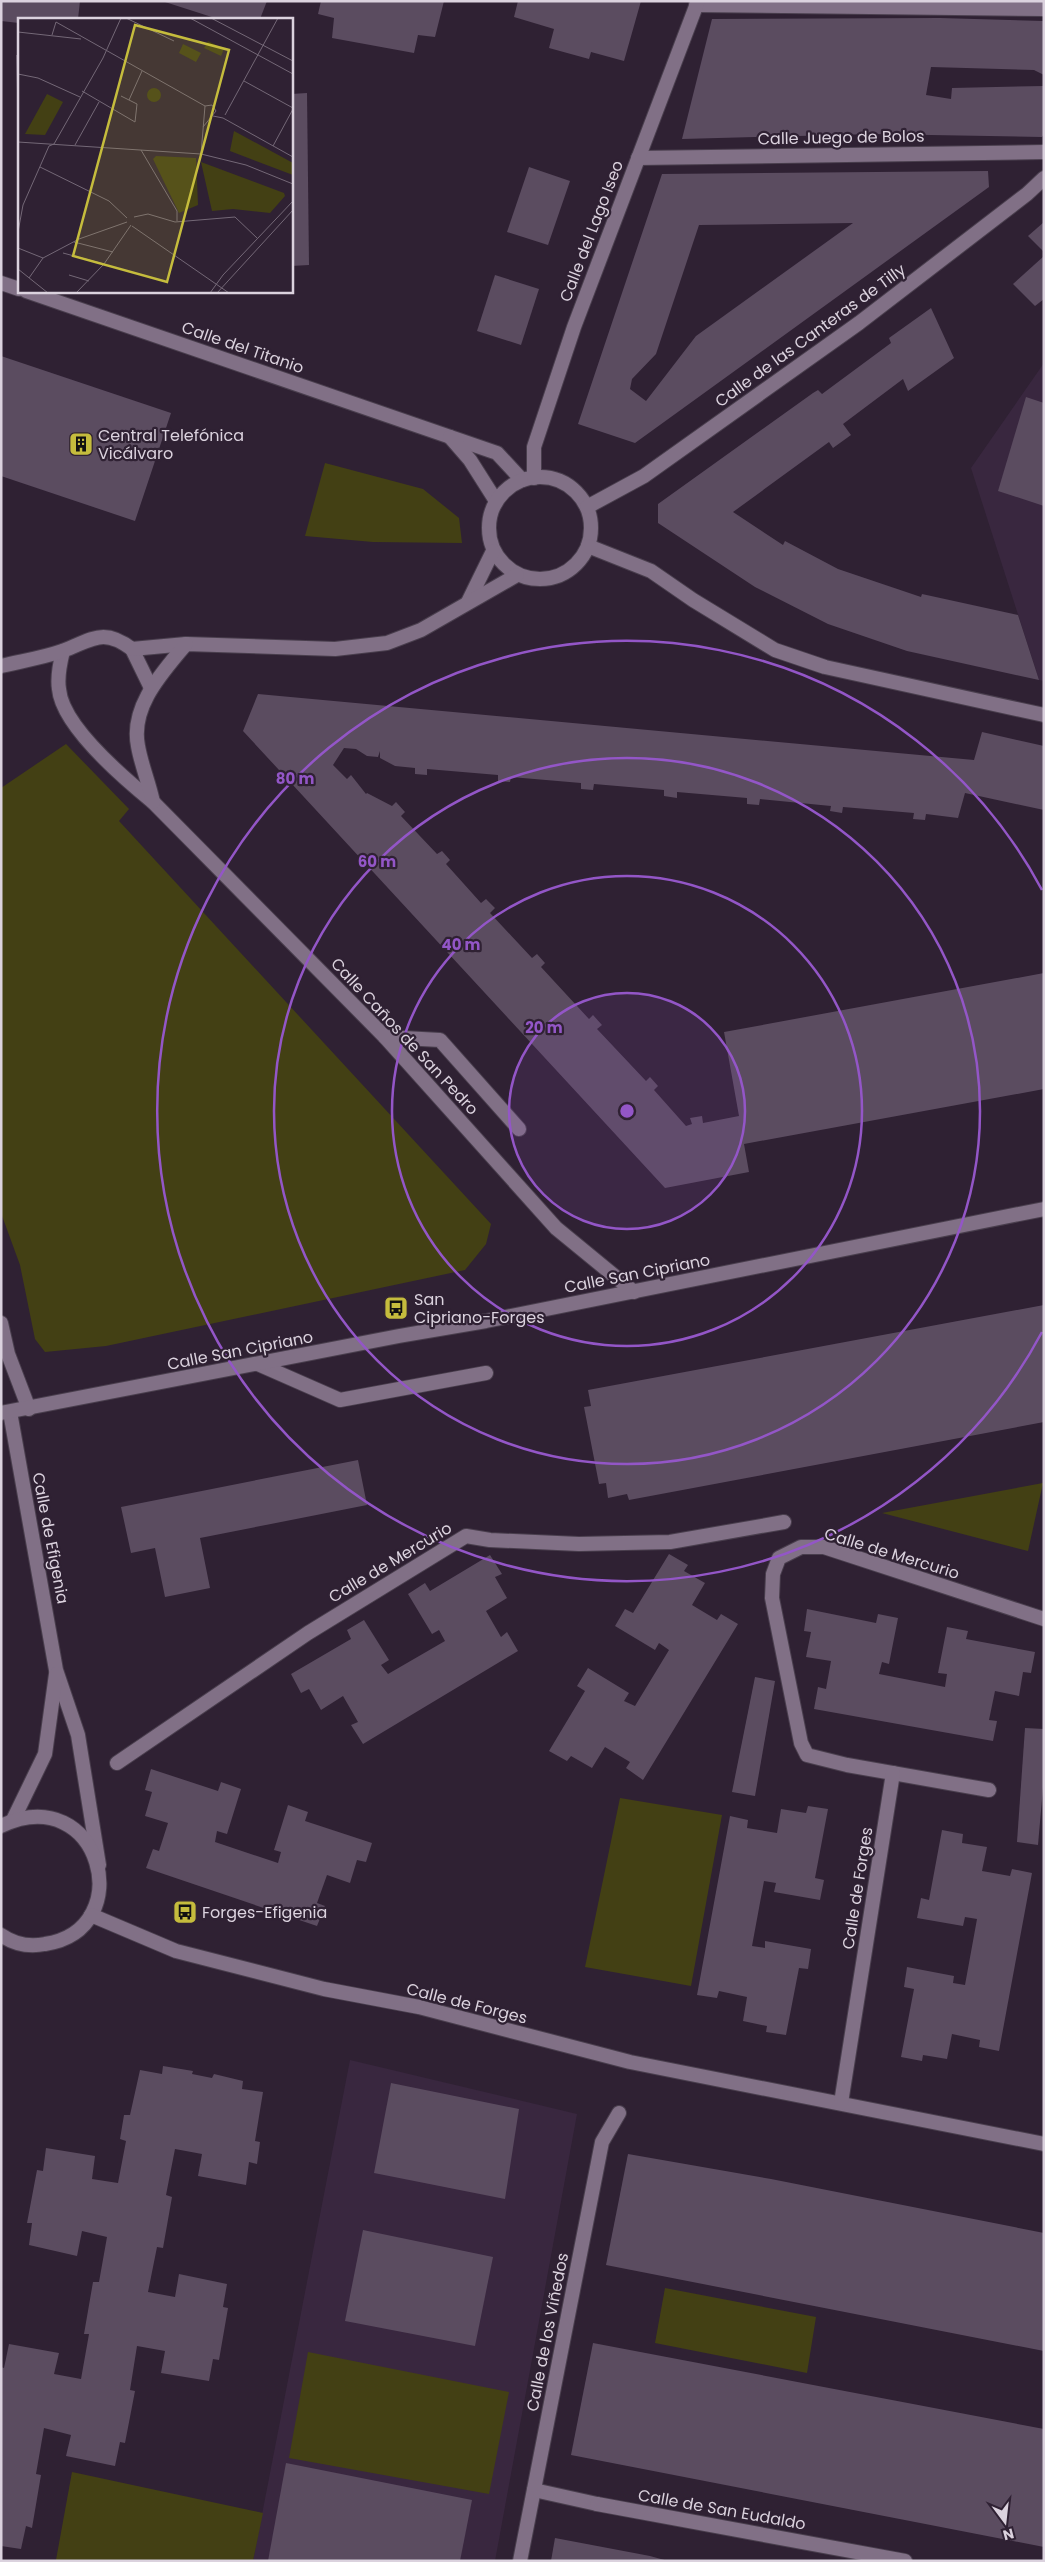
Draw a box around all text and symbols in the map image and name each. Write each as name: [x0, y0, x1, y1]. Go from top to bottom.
inset map: [18, 18, 292, 292]
street label: Calle Juego de Bolos: [757, 125, 925, 150]
street label: Calle del Lago Iseo: [554, 157, 629, 305]
street label: Calle de las Canteras de Tilly: [710, 258, 910, 413]
street label: Calle del Titanio: [179, 316, 307, 379]
place label: Central Telefónica Vicálvaro: [98, 424, 244, 465]
building icon: Central Telefónica Vicálvaro: [68, 431, 94, 457]
text: 80 m: [276, 768, 314, 789]
text: 60 m: [358, 851, 396, 872]
text: 40 m: [441, 934, 481, 955]
street label: Calle Caños de San Pedro: [325, 953, 484, 1120]
text: 20 m: [525, 1017, 563, 1038]
centre of rings: [618, 1102, 636, 1120]
street label: Calle San Cipriano: [562, 1248, 712, 1299]
place label: San Cipriano-Forges: [414, 1288, 544, 1329]
bus stop icon: San Cipriano-Forges: [383, 1295, 409, 1321]
street label: Calle San Cipriano: [165, 1325, 315, 1376]
street label: Calle de Efigenia: [26, 1470, 75, 1606]
street label: Calle de Mercurio: [324, 1517, 456, 1608]
street label: Calle de Mercurio: [822, 1522, 962, 1585]
street label: Calle de Forges: [836, 1825, 879, 1951]
bus stop icon: Forges-Efigenia: [172, 1899, 198, 1925]
place label: Forges-Efigenia: [202, 1901, 327, 1924]
street label: Calle de Forges: [404, 1977, 530, 2030]
street label: Calle de los Viñedos: [521, 2251, 574, 2413]
street label: Calle de San Eudaldo: [636, 2483, 808, 2536]
north arrow: [980, 2497, 1030, 2547]
text: N: [1001, 2524, 1016, 2546]

